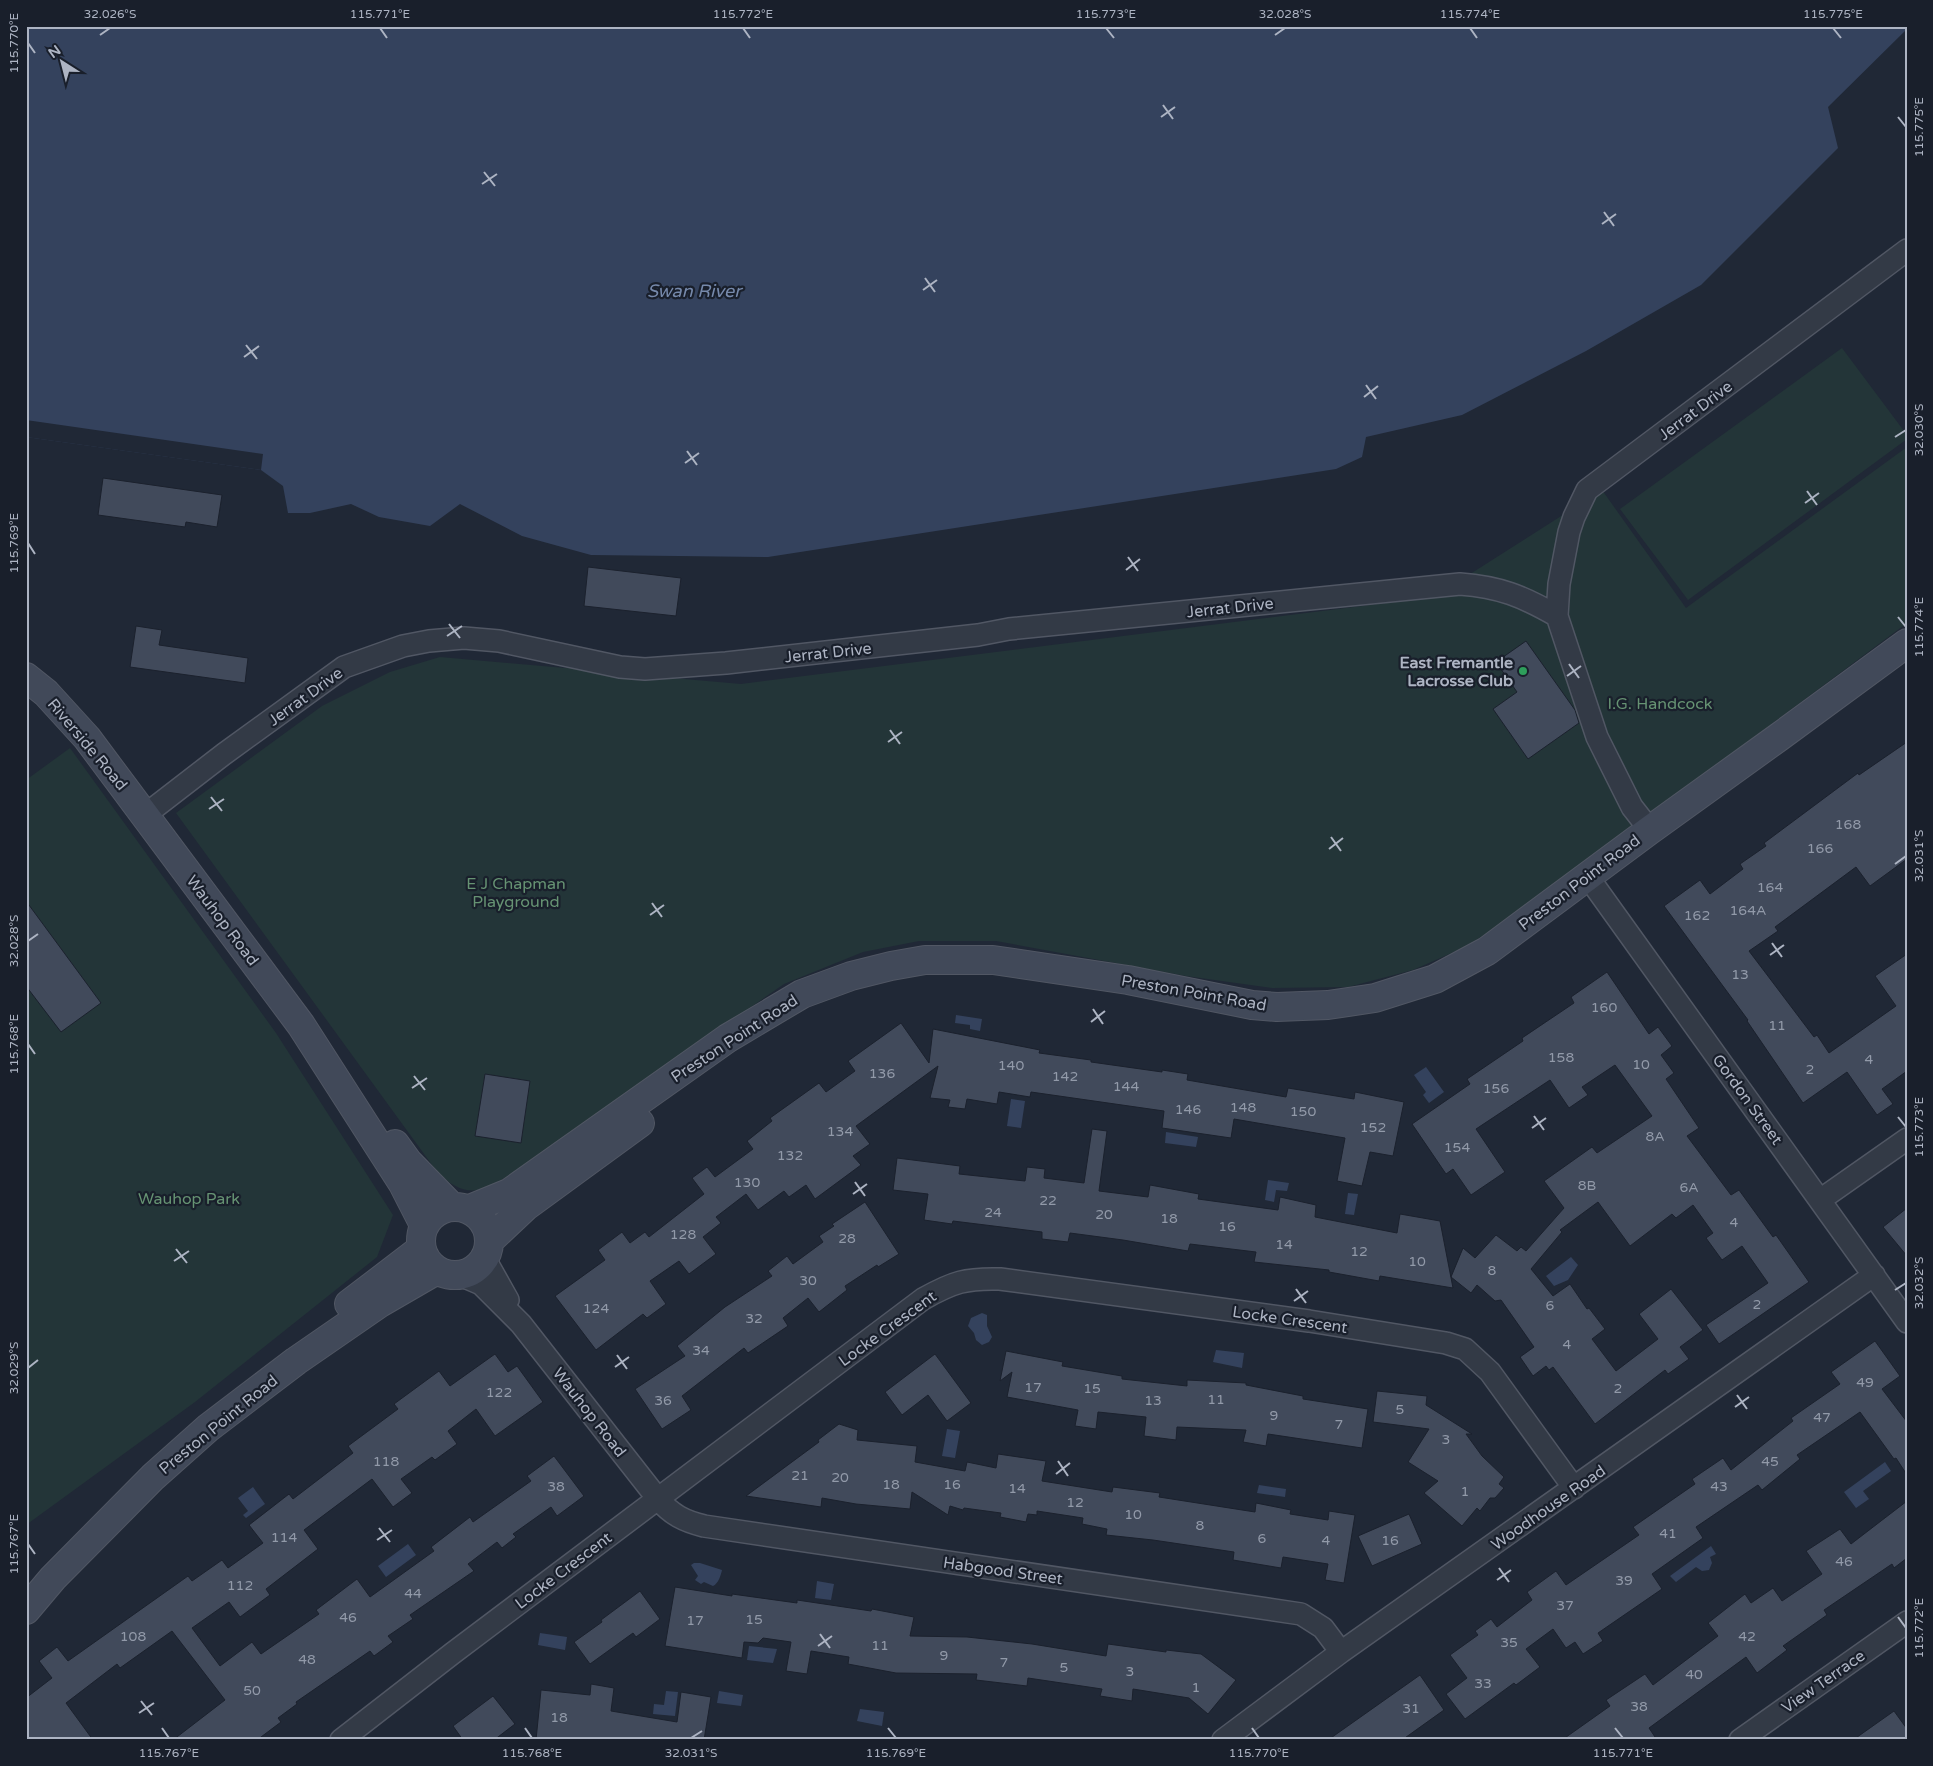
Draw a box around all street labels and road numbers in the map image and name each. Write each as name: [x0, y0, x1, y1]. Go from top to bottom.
street label: Jerrat Drive: [1655, 377, 1736, 445]
street label: Jerrat Drive: [1186, 593, 1275, 622]
street label: Jerrat Drive: [784, 638, 873, 667]
street label: Jerrat Drive: [264, 663, 347, 731]
street label: Riverside Road: [43, 695, 132, 795]
street label: Preston Point Road: [1515, 831, 1644, 935]
street label: Wauhop Road: [182, 871, 263, 970]
street label: Preston Point Road: [1120, 970, 1268, 1016]
street label: Preston Point Road: [667, 990, 802, 1087]
street label: Gordon Street: [1708, 1050, 1787, 1149]
street label: Locke Crescent: [835, 1287, 940, 1371]
street label: Locke Crescent: [1231, 1302, 1349, 1338]
street label: Wauhop Road: [548, 1364, 630, 1461]
street label: Preston Point Road: [155, 1371, 282, 1479]
street label: Woodhouse Road: [1487, 1461, 1610, 1555]
street label: Locke Crescent: [511, 1528, 616, 1614]
street label: Habgood Street: [942, 1553, 1064, 1589]
street label: View Terrace: [1778, 1646, 1869, 1718]

